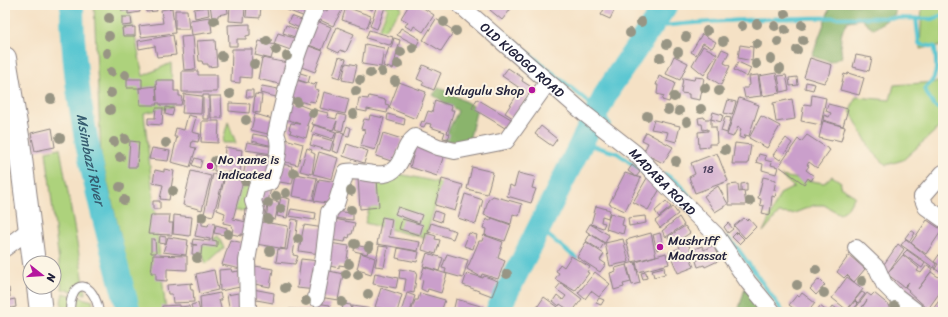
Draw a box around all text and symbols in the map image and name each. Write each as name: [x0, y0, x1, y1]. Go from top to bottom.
street label: OLD KIGOGO ROAD: [475, 16, 570, 103]
place label: Ndugulu Shop: [445, 79, 524, 102]
marker: Ndugulu Shop: [527, 85, 537, 95]
water label: Msimbazi River: [69, 112, 113, 210]
street label: MADABA ROAD: [624, 142, 702, 221]
place label: No name is indicated: [218, 148, 280, 186]
house number: 18: [702, 160, 714, 179]
marker: No name is indicated: [205, 161, 215, 171]
place label: Mushriff Madrassat: [668, 229, 728, 267]
marker: Mushriff Madrassat: [655, 242, 665, 252]
north arrow: [22, 255, 62, 295]
text: N: [41, 270, 62, 285]

